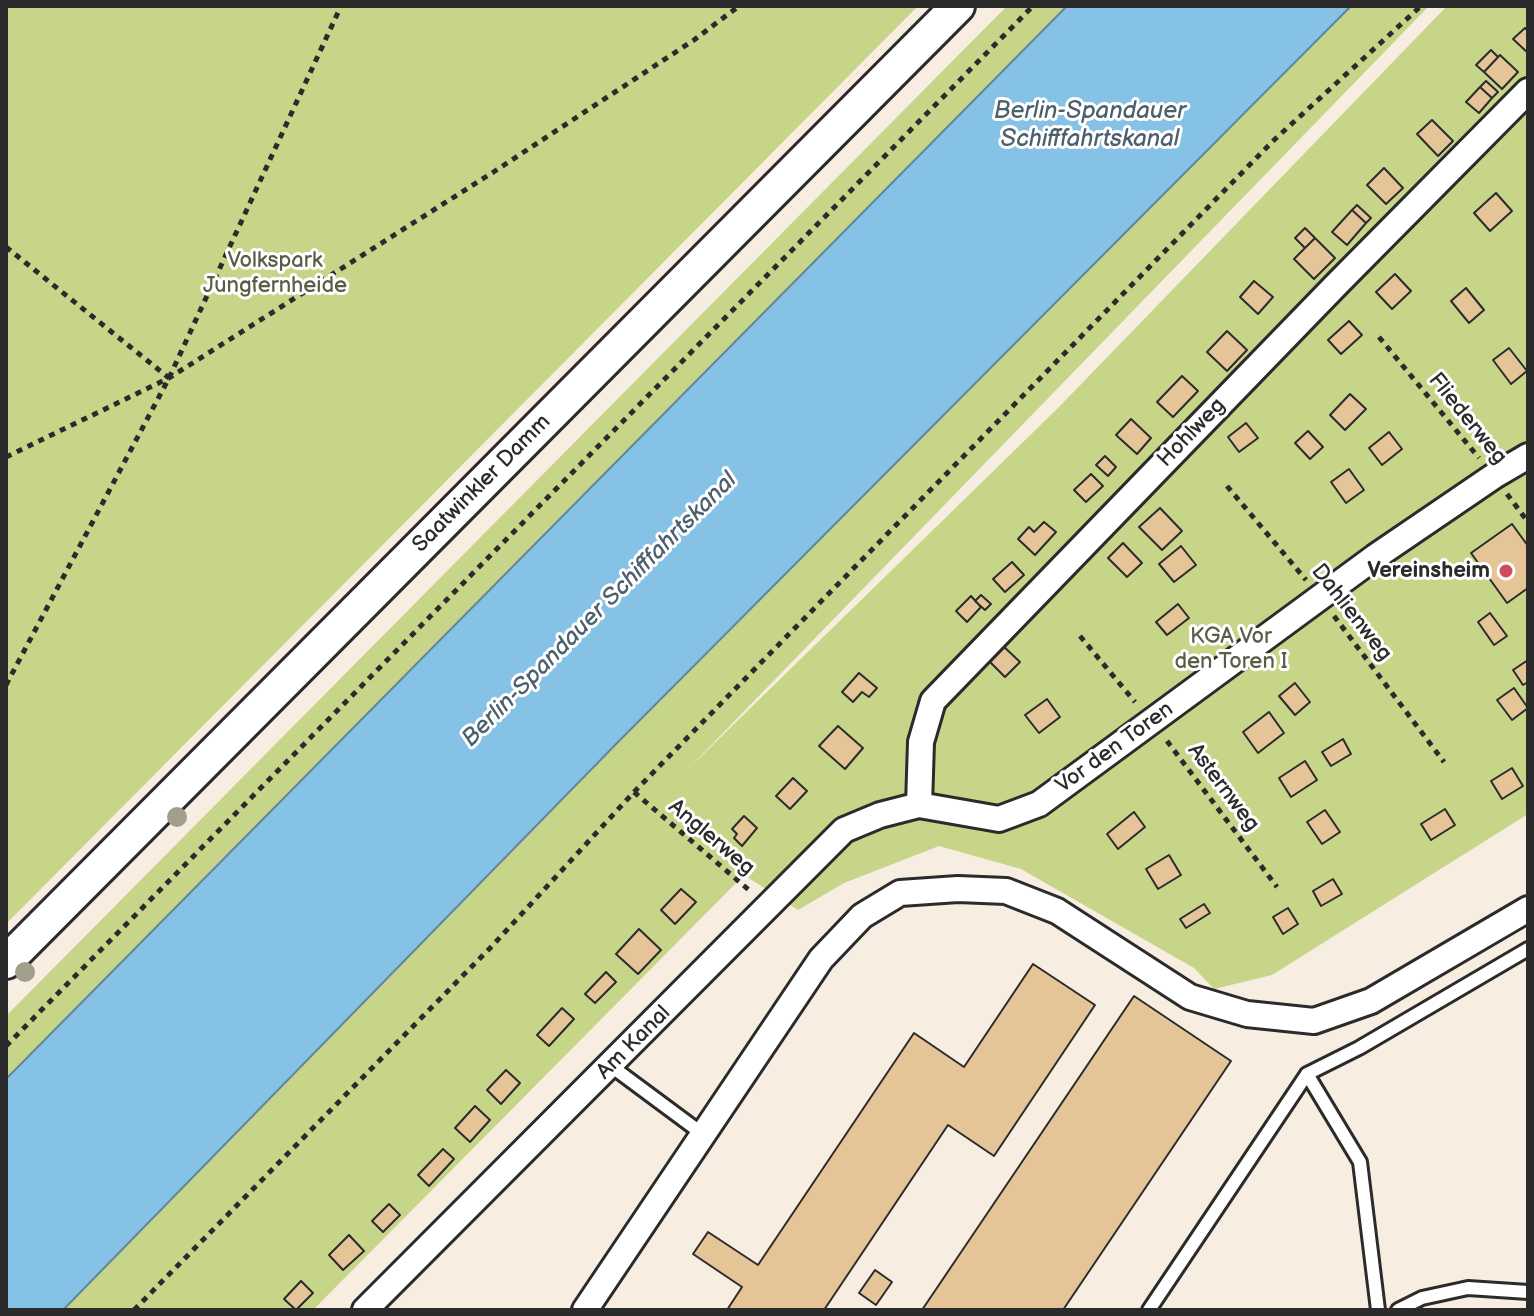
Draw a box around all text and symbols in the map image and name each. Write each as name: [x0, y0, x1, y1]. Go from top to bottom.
water label: Berlin-Spandauer Schifffahrtskanal: [994, 98, 1186, 154]
park label: Volkspark Jungfernheide: [203, 248, 347, 300]
street label: Fliederweg: [1422, 368, 1512, 470]
street label: Hohlweg: [1153, 393, 1231, 473]
street label: Saatwinkler Damm: [408, 410, 556, 558]
water label: Berlin-Spandauer Schifffahrtskanal: [457, 467, 743, 753]
place label: Vereinsheim: [1367, 558, 1490, 584]
street label: Dahlienweg: [1305, 559, 1397, 667]
marker: Vereinsheim: [1497, 562, 1515, 580]
park label: KGA Vor den Toren I: [1174, 624, 1288, 676]
street label: Vor den Toren: [1051, 697, 1179, 799]
street label: Asternweg: [1181, 739, 1265, 837]
street label: Anglerweg: [662, 794, 760, 882]
street label: Am Kanal: [592, 1001, 676, 1085]

